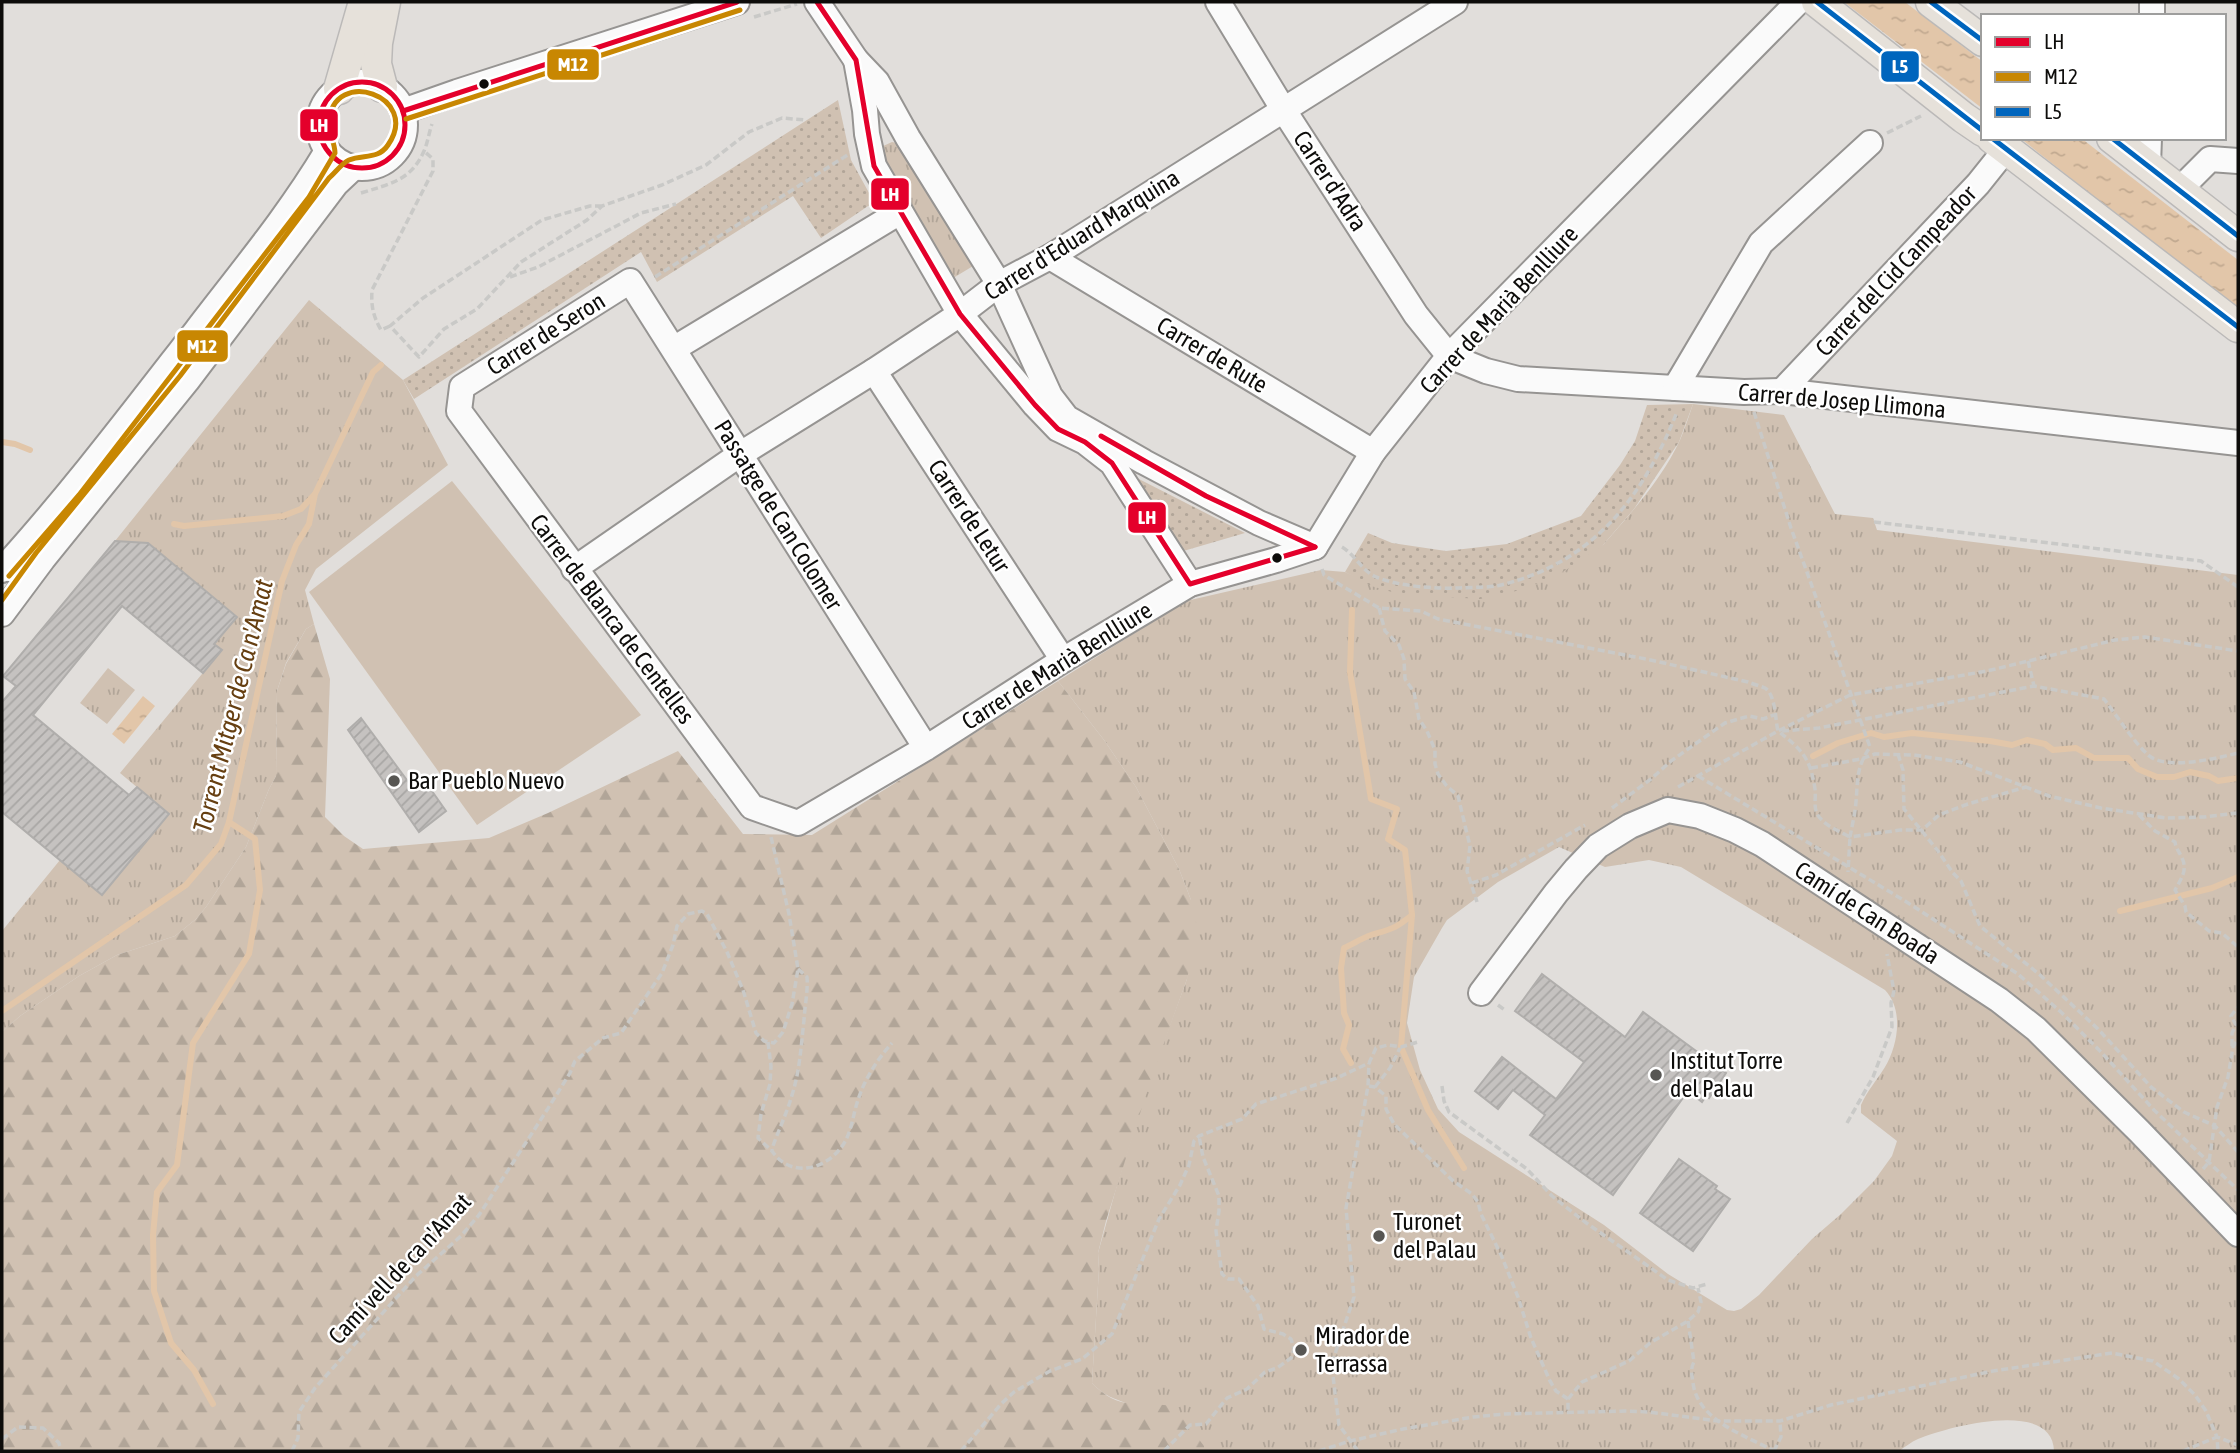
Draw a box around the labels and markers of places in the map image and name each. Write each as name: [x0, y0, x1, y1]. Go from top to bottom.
unlabelled marker: [477, 77, 491, 91]
unlabelled marker: [1270, 551, 1284, 565]
place label: Bar Pueblo Nuevo: [408, 767, 565, 794]
marker: Bar Pueblo Nuevo: [386, 773, 402, 789]
place label: Institut Torre del Palau: [1670, 1047, 1783, 1102]
marker: Institut Torre del Palau: [1648, 1067, 1664, 1083]
place label: Turonet del Palau: [1393, 1208, 1476, 1263]
marker: Turonet del Palau: [1371, 1228, 1387, 1244]
place label: Mirador de Terrassa: [1315, 1322, 1410, 1377]
marker: Mirador de Terrassa: [1293, 1342, 1309, 1358]

